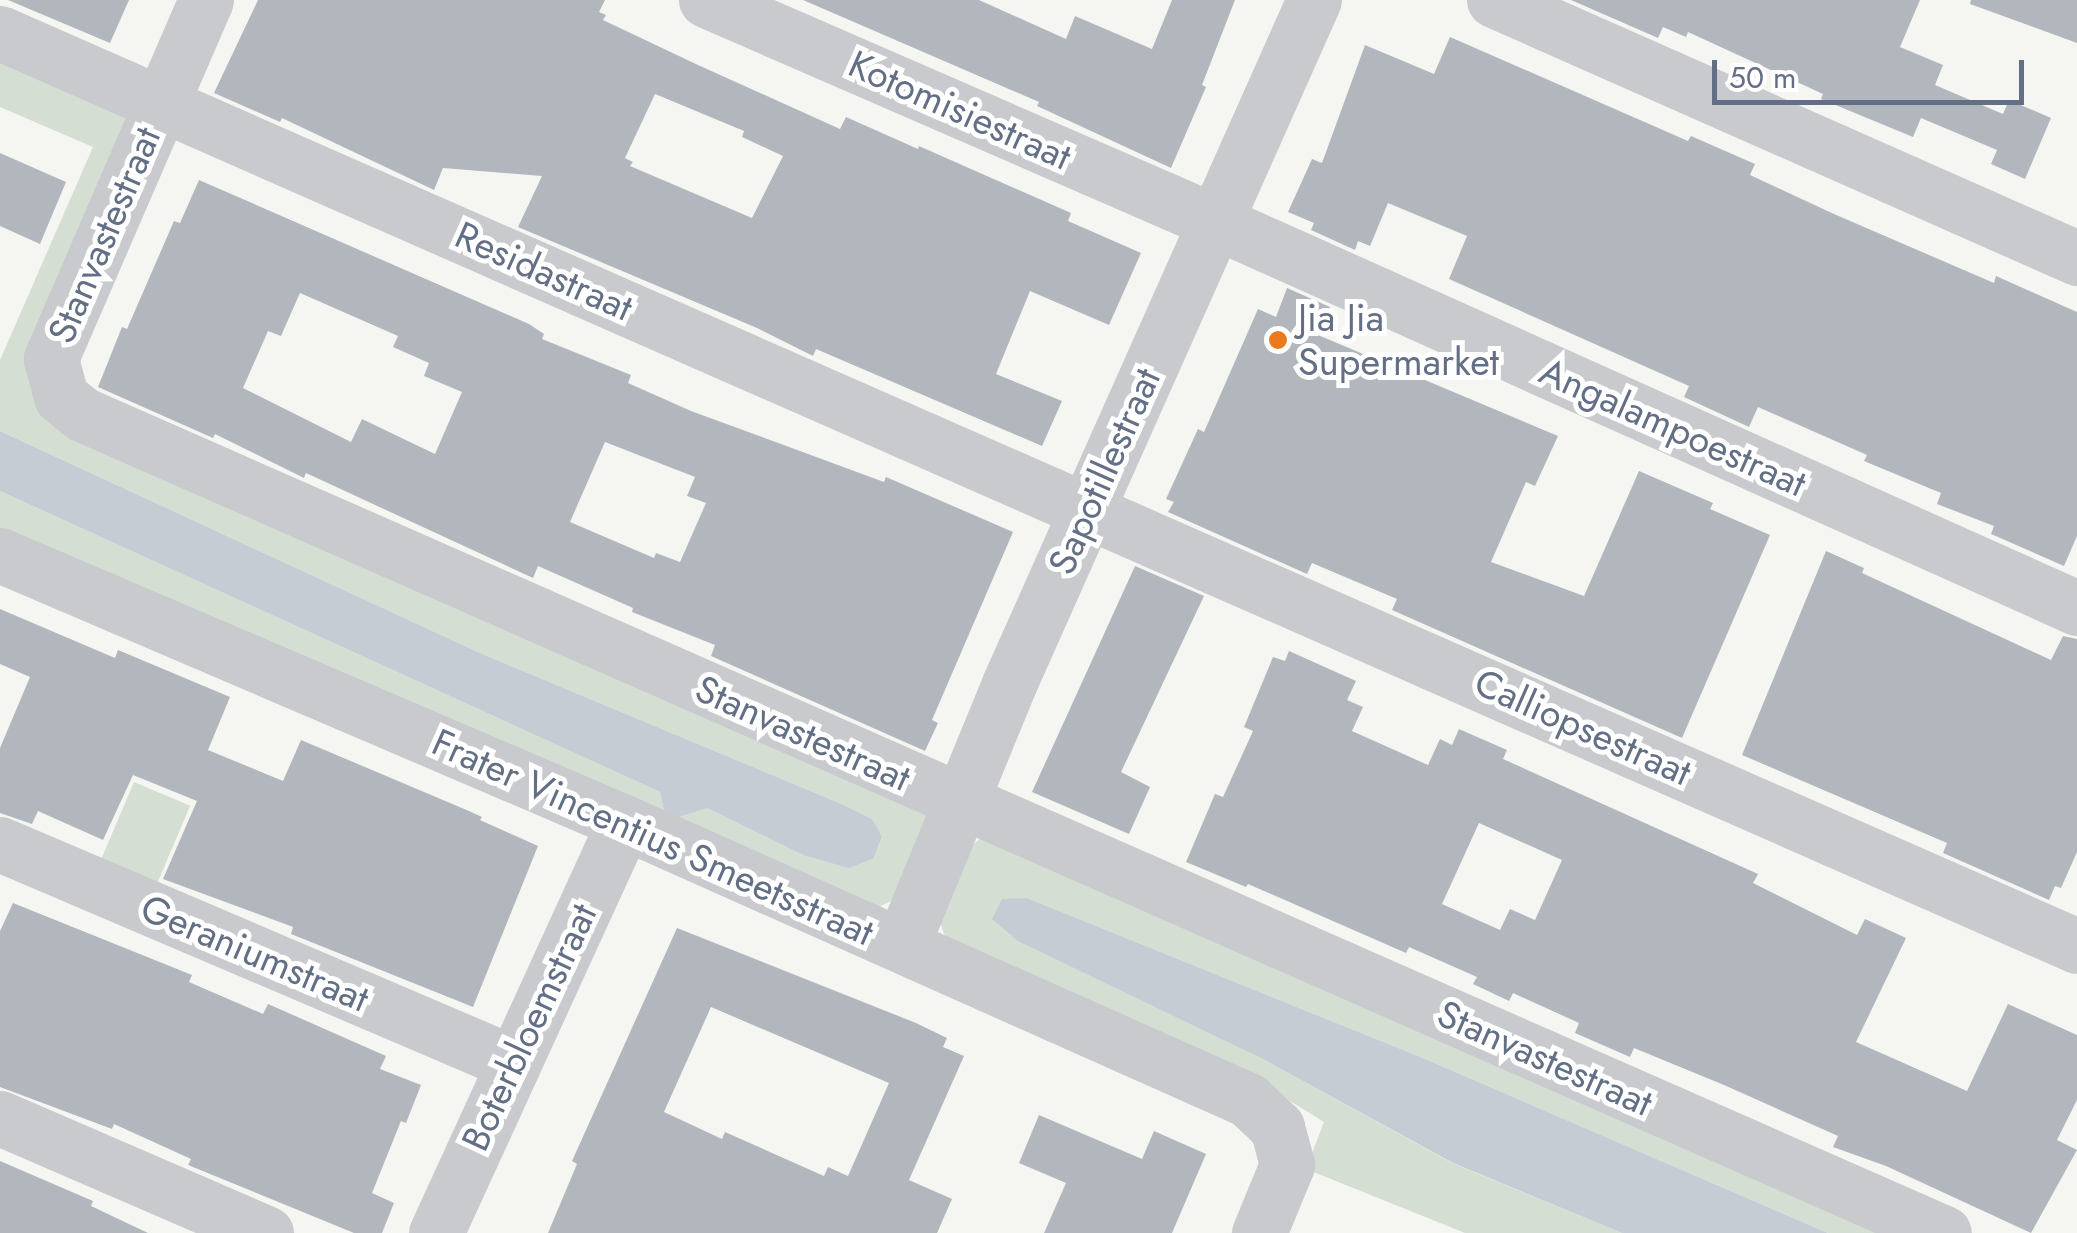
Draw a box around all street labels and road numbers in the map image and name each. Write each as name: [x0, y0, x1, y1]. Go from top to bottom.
street label: Kotomisiestraat: [842, 41, 1078, 179]
street label: Stanvastestraat: [38, 120, 170, 350]
street label: Residastraat: [448, 212, 640, 330]
street label: Angalampoestraat: [1533, 348, 1813, 506]
street label: Sapotillestraat: [1038, 361, 1170, 581]
street label: Calliopsestraat: [1468, 659, 1698, 795]
street label: Stanvastestraat: [689, 665, 917, 801]
street label: Frater Vincentius Smeetsstraat: [425, 719, 881, 955]
street label: Geraniumstraat: [134, 885, 376, 1021]
street label: Boterbloemstraat: [452, 896, 606, 1158]
street label: Stanvastestraat: [1431, 990, 1659, 1126]

